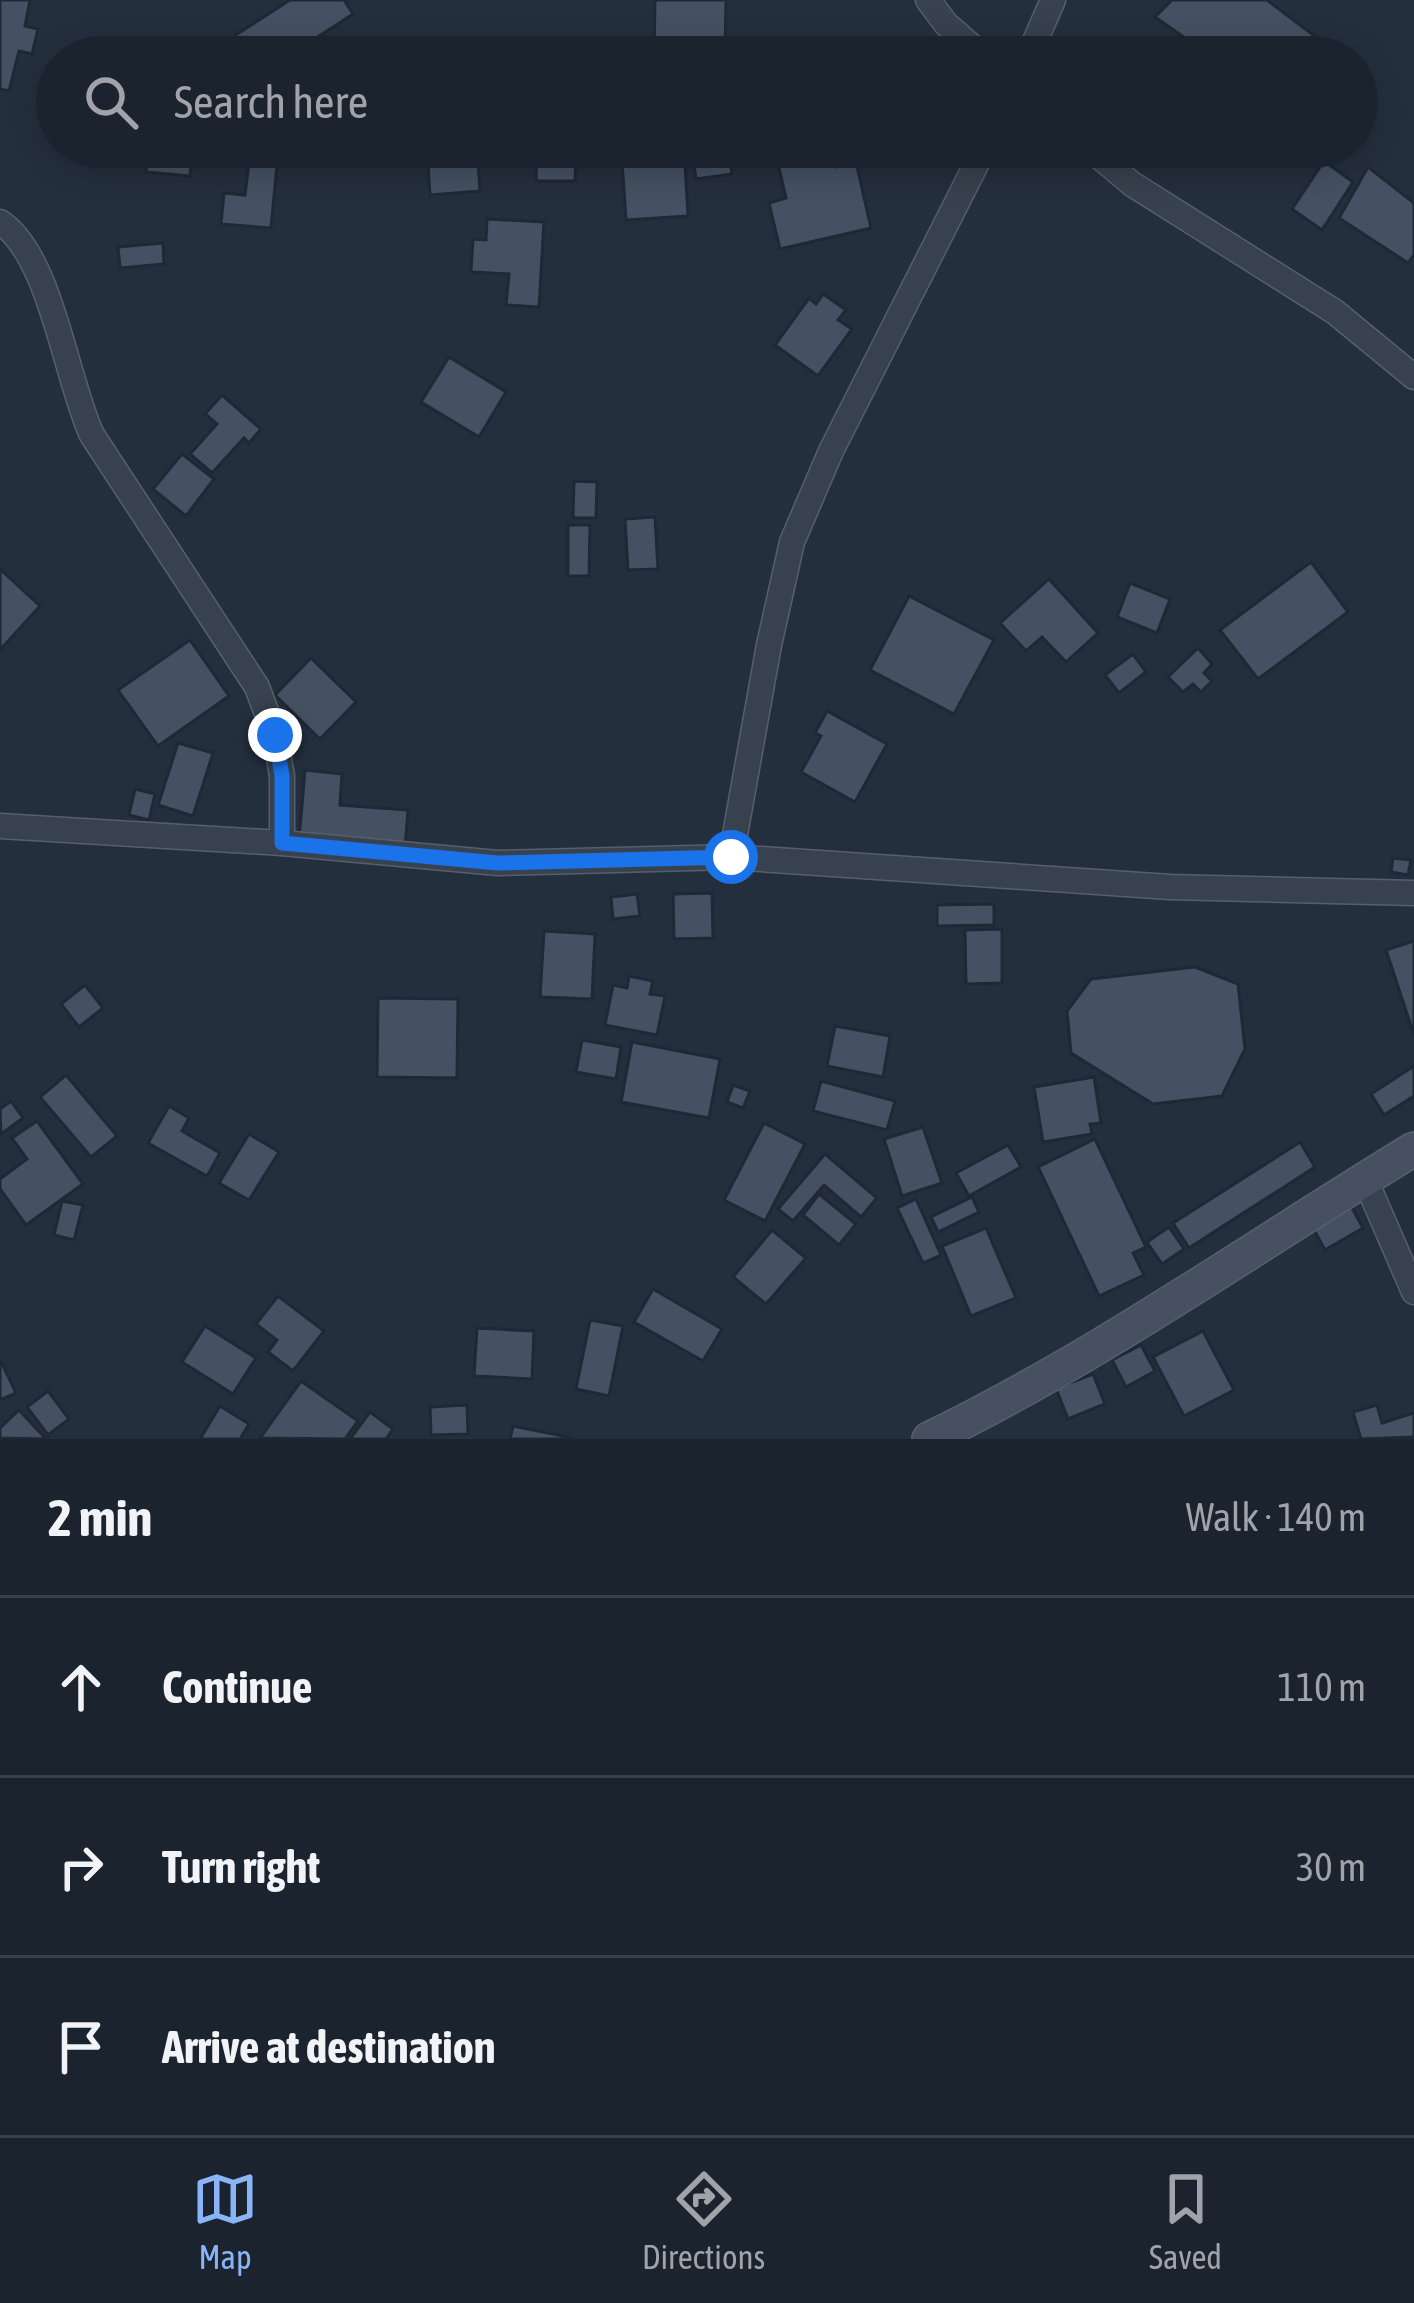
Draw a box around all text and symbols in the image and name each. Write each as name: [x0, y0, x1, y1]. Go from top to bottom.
search box: [36, 36, 1378, 168]
icon: search: [78, 69, 144, 135]
text: Search here: [174, 76, 368, 128]
route end: [248, 708, 302, 762]
route start: [704, 830, 758, 884]
text: 2 min: [48, 1488, 152, 1547]
text: Walk · 140 m: [1186, 1495, 1366, 1539]
icon: ahead: [48, 1654, 114, 1720]
text: Continue: [162, 1661, 313, 1713]
text: 110 m: [1278, 1665, 1366, 1709]
icon: right: [48, 1834, 114, 1900]
text: Turn right: [162, 1841, 320, 1893]
text: 30 m: [1296, 1845, 1366, 1889]
icon: arrive: [48, 2014, 114, 2080]
text: Arrive at destination: [162, 2021, 496, 2073]
tab: Map: [192, 2166, 258, 2276]
tab: Directions: [642, 2166, 765, 2276]
tab: Saved: [1149, 2166, 1222, 2276]

